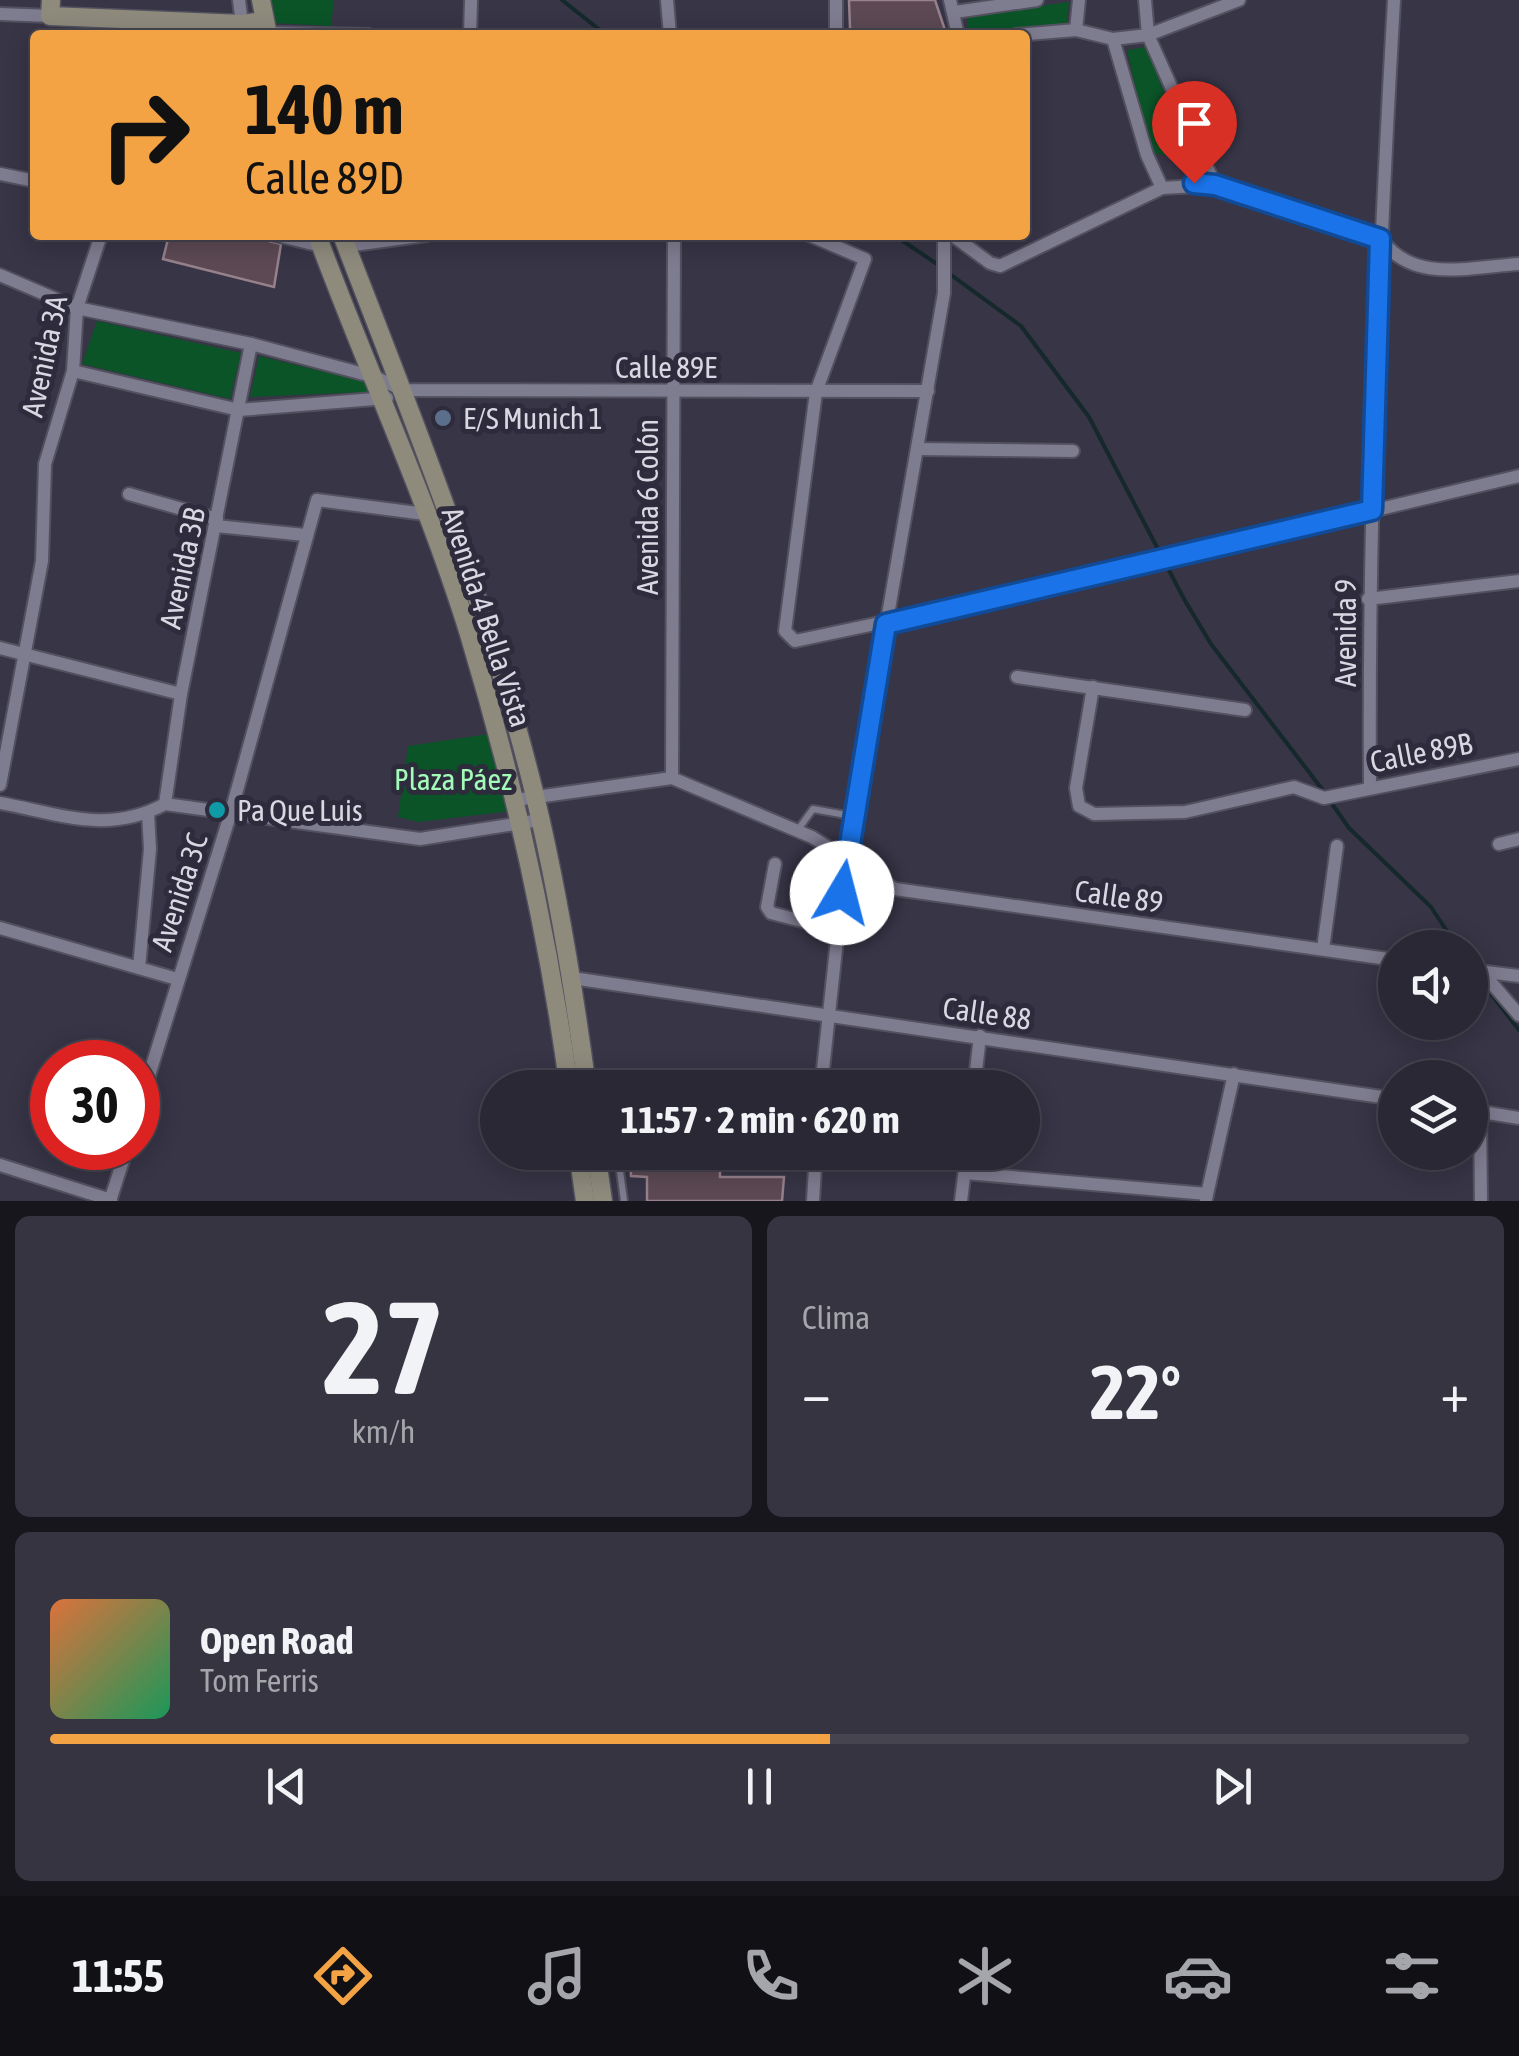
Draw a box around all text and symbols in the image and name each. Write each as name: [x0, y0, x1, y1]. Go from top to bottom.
text: 140 m: [245, 69, 404, 149]
icon: right: [80, 70, 210, 200]
pin: [1152, 81, 1237, 184]
icon: arrive: [1167, 96, 1222, 151]
text: Calle 89D: [245, 152, 404, 204]
street label: Avenida 3A: [15, 292, 73, 420]
street label: Calle 89E: [615, 350, 717, 384]
place label: E/S Munich 1: [463, 401, 603, 435]
marker: E/S Munich 1: [432, 407, 454, 429]
street label: Avenida 6 Colón: [630, 419, 664, 595]
street label: Avenida 4 Bella Vista: [435, 503, 539, 731]
street label: Avenida 3B: [153, 505, 211, 631]
street label: Avenida 9: [1328, 579, 1362, 687]
street label: Calle 89B: [1367, 725, 1475, 779]
park label: Plaza Páez: [394, 762, 512, 796]
place label: Pa Que Luis: [237, 793, 363, 827]
marker: Pa Que Luis: [206, 799, 228, 821]
street label: Avenida 3C: [144, 829, 214, 955]
position arrow: [790, 841, 894, 945]
street label: Calle 89: [1073, 873, 1165, 919]
map controls: [1378, 930, 1488, 1170]
button: sound: [1378, 930, 1488, 1040]
street label: Calle 88: [941, 990, 1033, 1036]
speed limit sign: 30: [30, 1040, 160, 1170]
button: layers: [1378, 1060, 1488, 1170]
text: 11:57 · 2 min · 620 m: [620, 1098, 900, 1141]
text: 27: [322, 1273, 445, 1422]
text: Clima: [802, 1299, 870, 1336]
text: 22°: [1090, 1349, 1181, 1435]
text: −: [802, 1361, 831, 1424]
text: +: [1440, 1361, 1469, 1424]
text: km/h: [352, 1413, 415, 1450]
text: Open Road: [200, 1619, 354, 1662]
text: Tom Ferris: [200, 1662, 319, 1699]
icon: previous: [259, 1759, 314, 1814]
icon: pause: [732, 1759, 787, 1814]
icon: next: [1205, 1759, 1260, 1814]
icon: directions: [308, 1941, 378, 2011]
icon: music: [522, 1941, 592, 2011]
icon: phone: [736, 1941, 806, 2011]
icon: climate: [950, 1941, 1020, 2011]
icon: car: [1163, 1941, 1233, 2011]
icon: filters: [1377, 1941, 1447, 2011]
text: 11:55: [72, 1950, 165, 2002]

